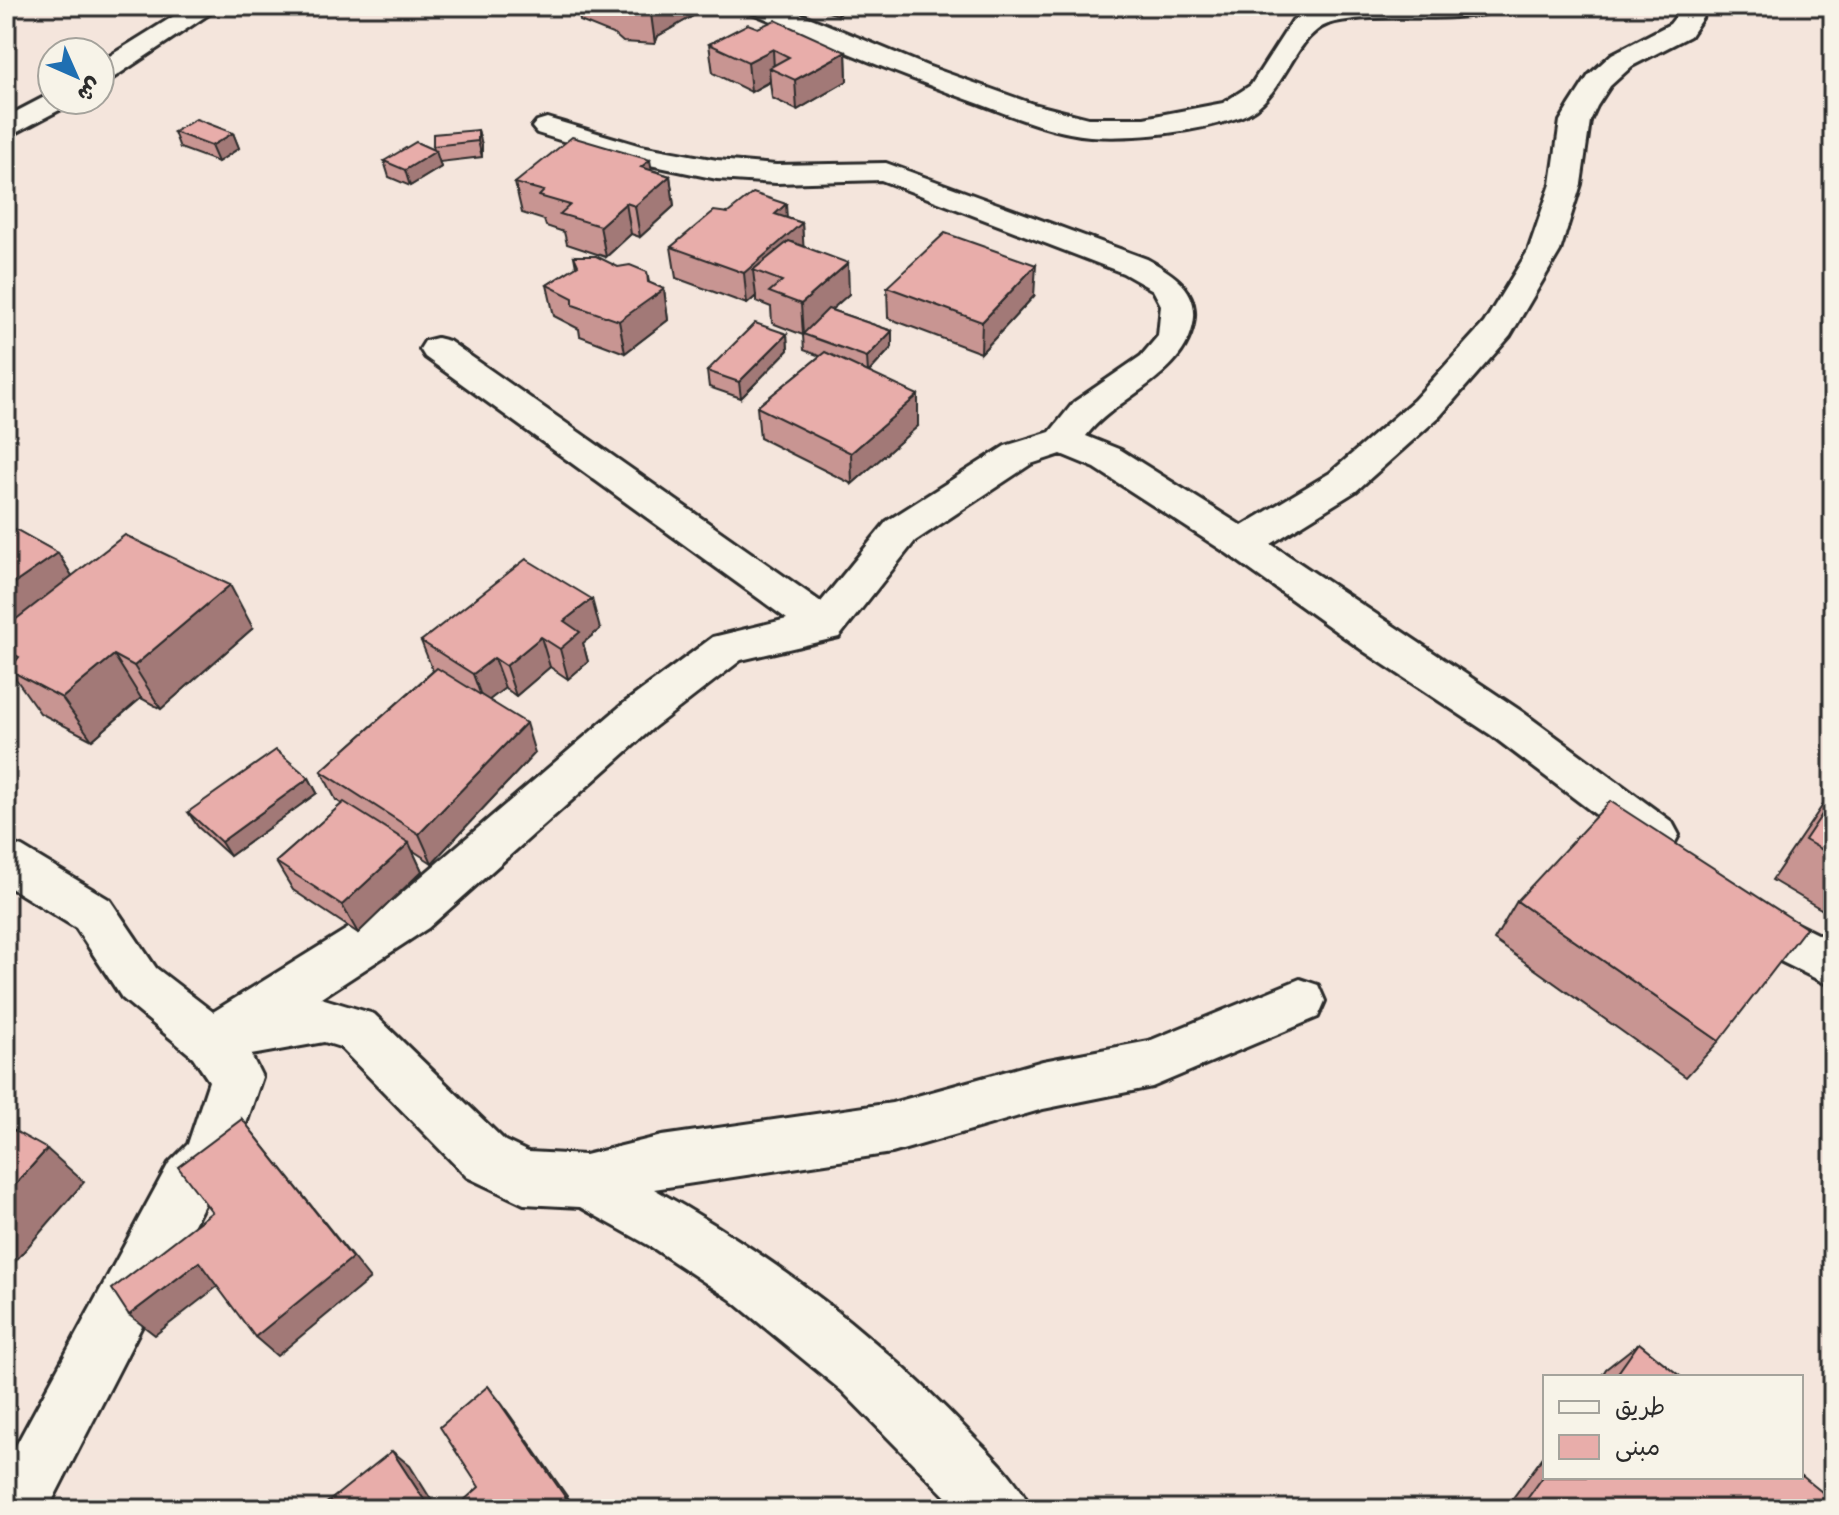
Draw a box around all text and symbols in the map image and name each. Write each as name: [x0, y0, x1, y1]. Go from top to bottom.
north arrow: [36, 36, 116, 116]
text: ش: [70, 70, 107, 107]
legend: [1543, 1375, 1803, 1479]
text: طريق: [1615, 1393, 1665, 1424]
text: مبنى: [1615, 1433, 1660, 1464]

